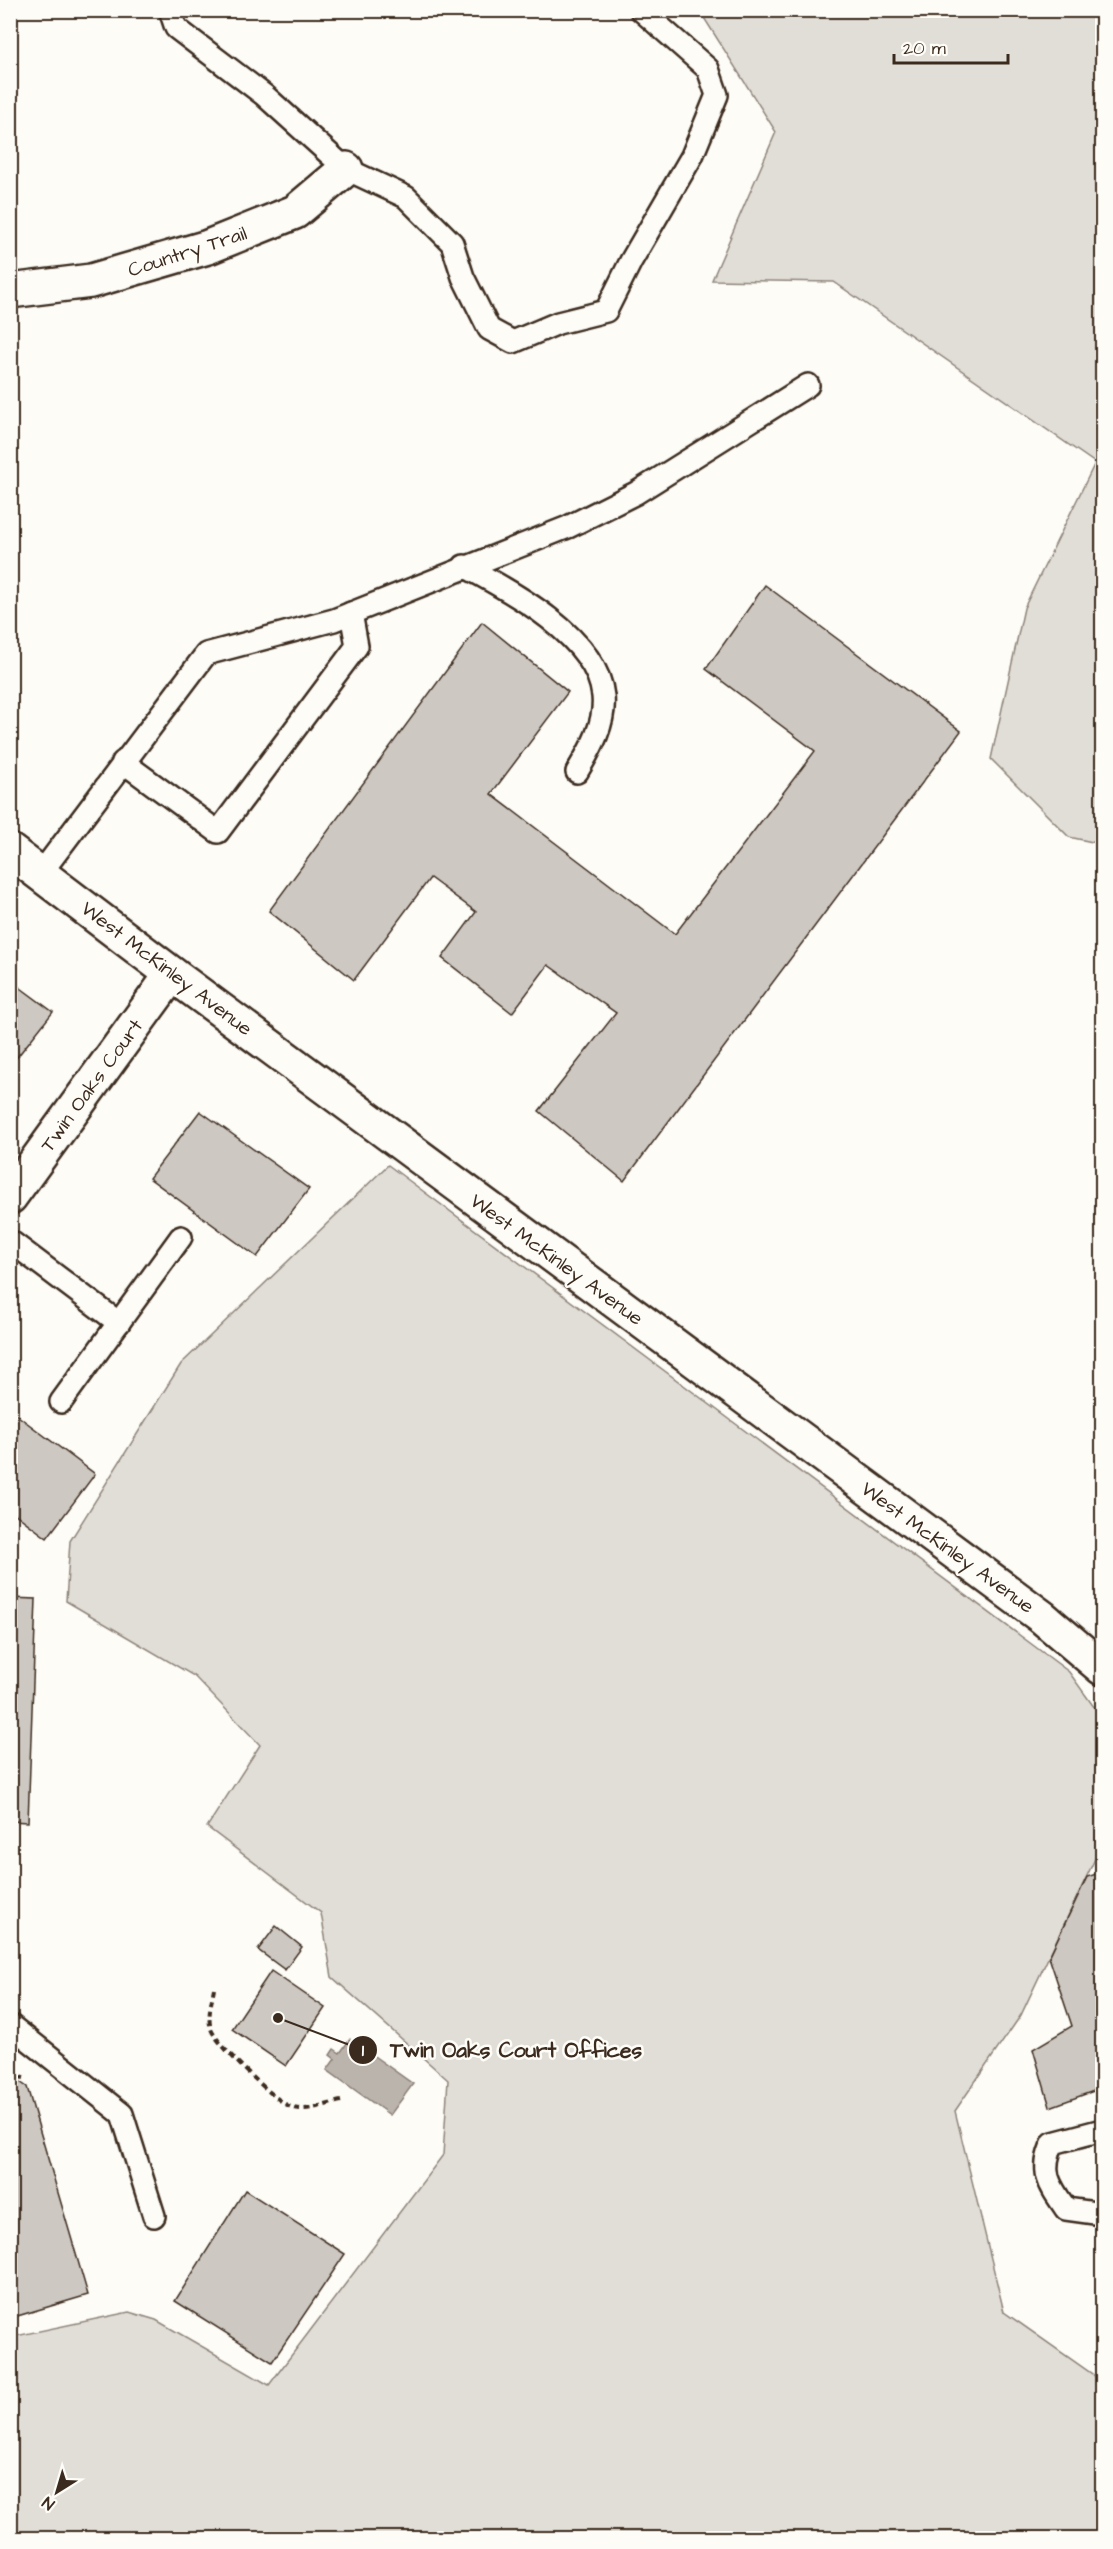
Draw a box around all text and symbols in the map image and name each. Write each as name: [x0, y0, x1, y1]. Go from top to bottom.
scale bar: [894, 27, 1008, 65]
text: 20 m: [903, 36, 946, 61]
street label: Country Trail: [124, 220, 251, 285]
street label: West McKinley Avenue: [74, 895, 258, 1043]
street label: Twin Oaks Court: [34, 1013, 150, 1158]
street label: West McKinley Avenue: [463, 1187, 649, 1333]
street label: West McKinley Avenue: [854, 1475, 1040, 1621]
callout: Twin Oaks Court Offices: [348, 2031, 654, 2070]
text: Twin Oaks Court Offices: [389, 2036, 642, 2065]
text: 1: [362, 2038, 365, 2063]
north arrow: [27, 2462, 87, 2522]
text: N: [38, 2491, 59, 2515]

